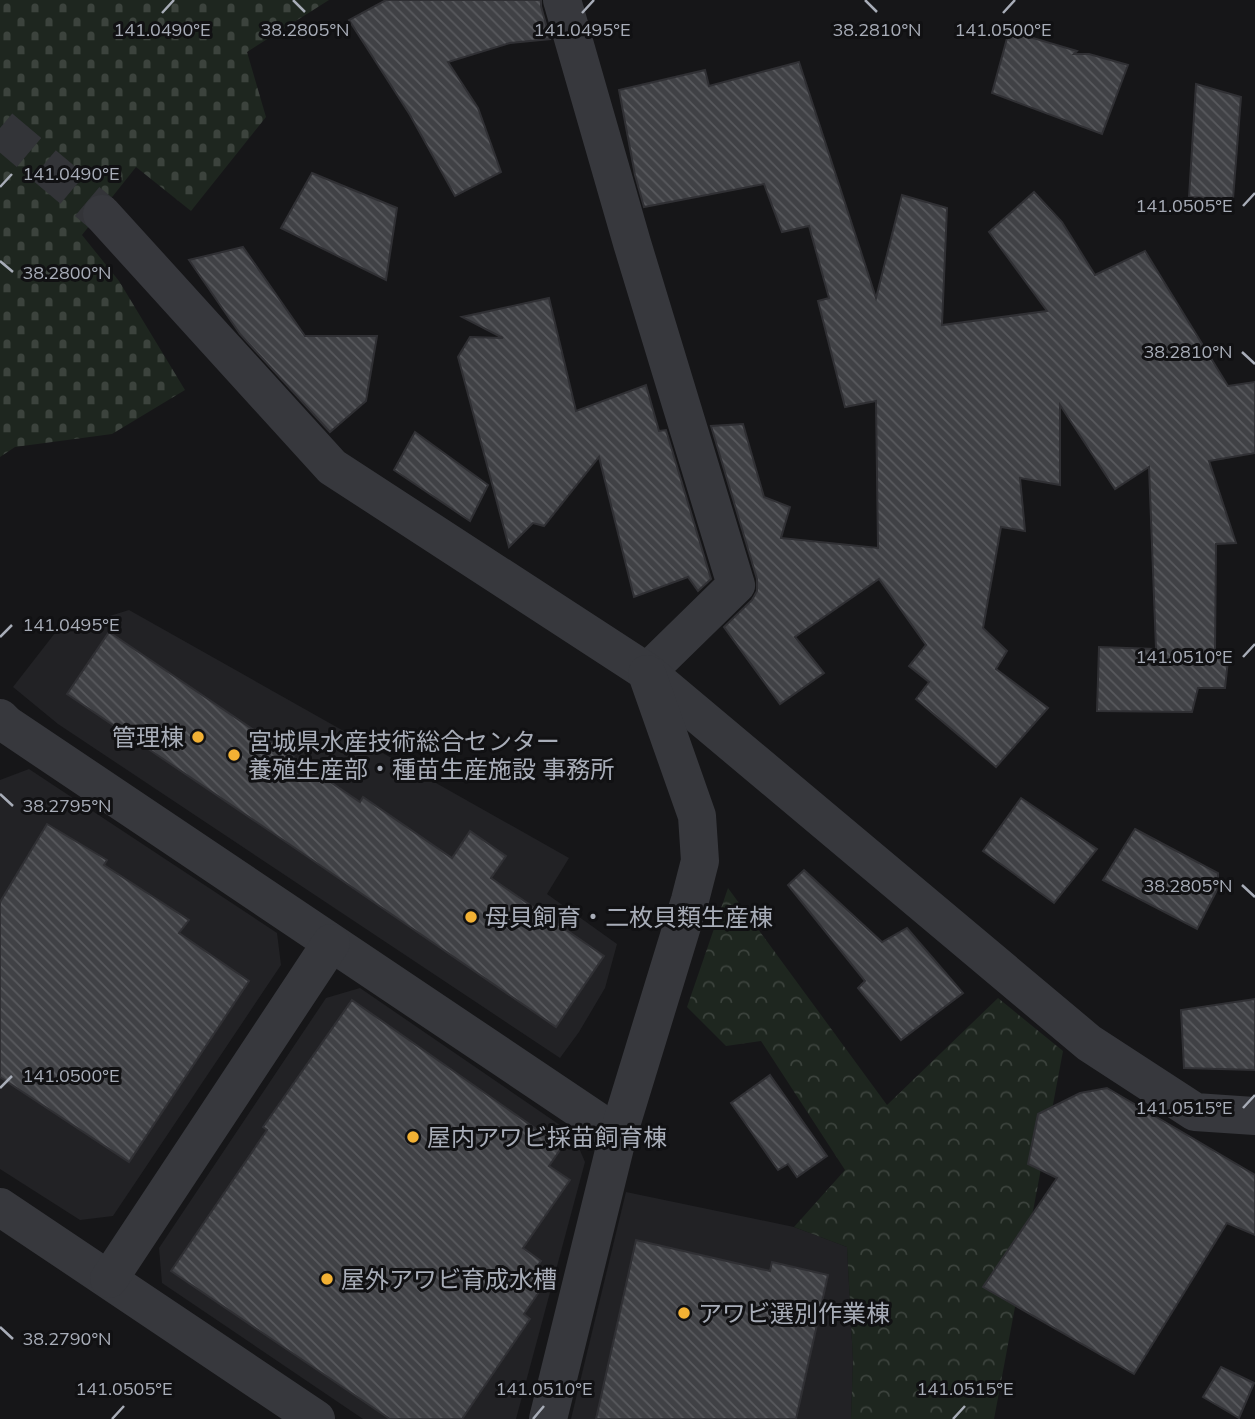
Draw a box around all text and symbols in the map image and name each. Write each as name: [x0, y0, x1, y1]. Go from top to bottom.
text: 141.0490°E: [114, 18, 210, 41]
text: 38.2805°N: [260, 18, 350, 41]
text: 141.0495°E: [534, 18, 630, 41]
text: 38.2810°N: [832, 18, 922, 41]
text: 141.0500°E: [955, 18, 1051, 41]
text: 141.0490°E: [23, 162, 119, 185]
text: 141.0505°E: [1136, 194, 1232, 217]
text: 38.2800°N: [22, 261, 112, 284]
text: 38.2810°N: [1143, 340, 1233, 363]
text: 141.0495°E: [23, 613, 119, 636]
text: 141.0510°E: [1136, 645, 1232, 668]
place label: 管理棟: [112, 722, 184, 752]
place label: 宮城県水産技術総合センター 養殖生産部・種苗生産施設 事務所: [248, 726, 614, 784]
marker: 管理棟: [190, 729, 206, 745]
marker: 宮城県水産技術総合センター 養殖生産部・種苗生産施設 事務所: [226, 747, 242, 763]
text: 38.2795°N: [22, 794, 112, 817]
text: 38.2805°N: [1143, 874, 1233, 897]
place label: 母貝飼育・二枚貝類生産棟: [485, 902, 773, 932]
marker: 母貝飼育・二枚貝類生産棟: [463, 909, 479, 925]
text: 141.0500°E: [23, 1064, 119, 1087]
text: 141.0515°E: [1136, 1096, 1232, 1119]
place label: 屋内アワビ採苗飼育棟: [427, 1122, 667, 1152]
marker: 屋内アワビ採苗飼育棟: [405, 1129, 421, 1145]
place label: 屋外アワビ育成水槽: [341, 1264, 557, 1294]
marker: 屋外アワビ育成水槽: [319, 1271, 335, 1287]
place label: アワビ選別作業棟: [698, 1298, 890, 1328]
marker: アワビ選別作業棟: [676, 1305, 692, 1321]
text: 38.2790°N: [22, 1327, 112, 1350]
text: 141.0505°E: [76, 1377, 172, 1400]
text: 141.0510°E: [496, 1377, 592, 1400]
text: 141.0515°E: [917, 1377, 1013, 1400]

